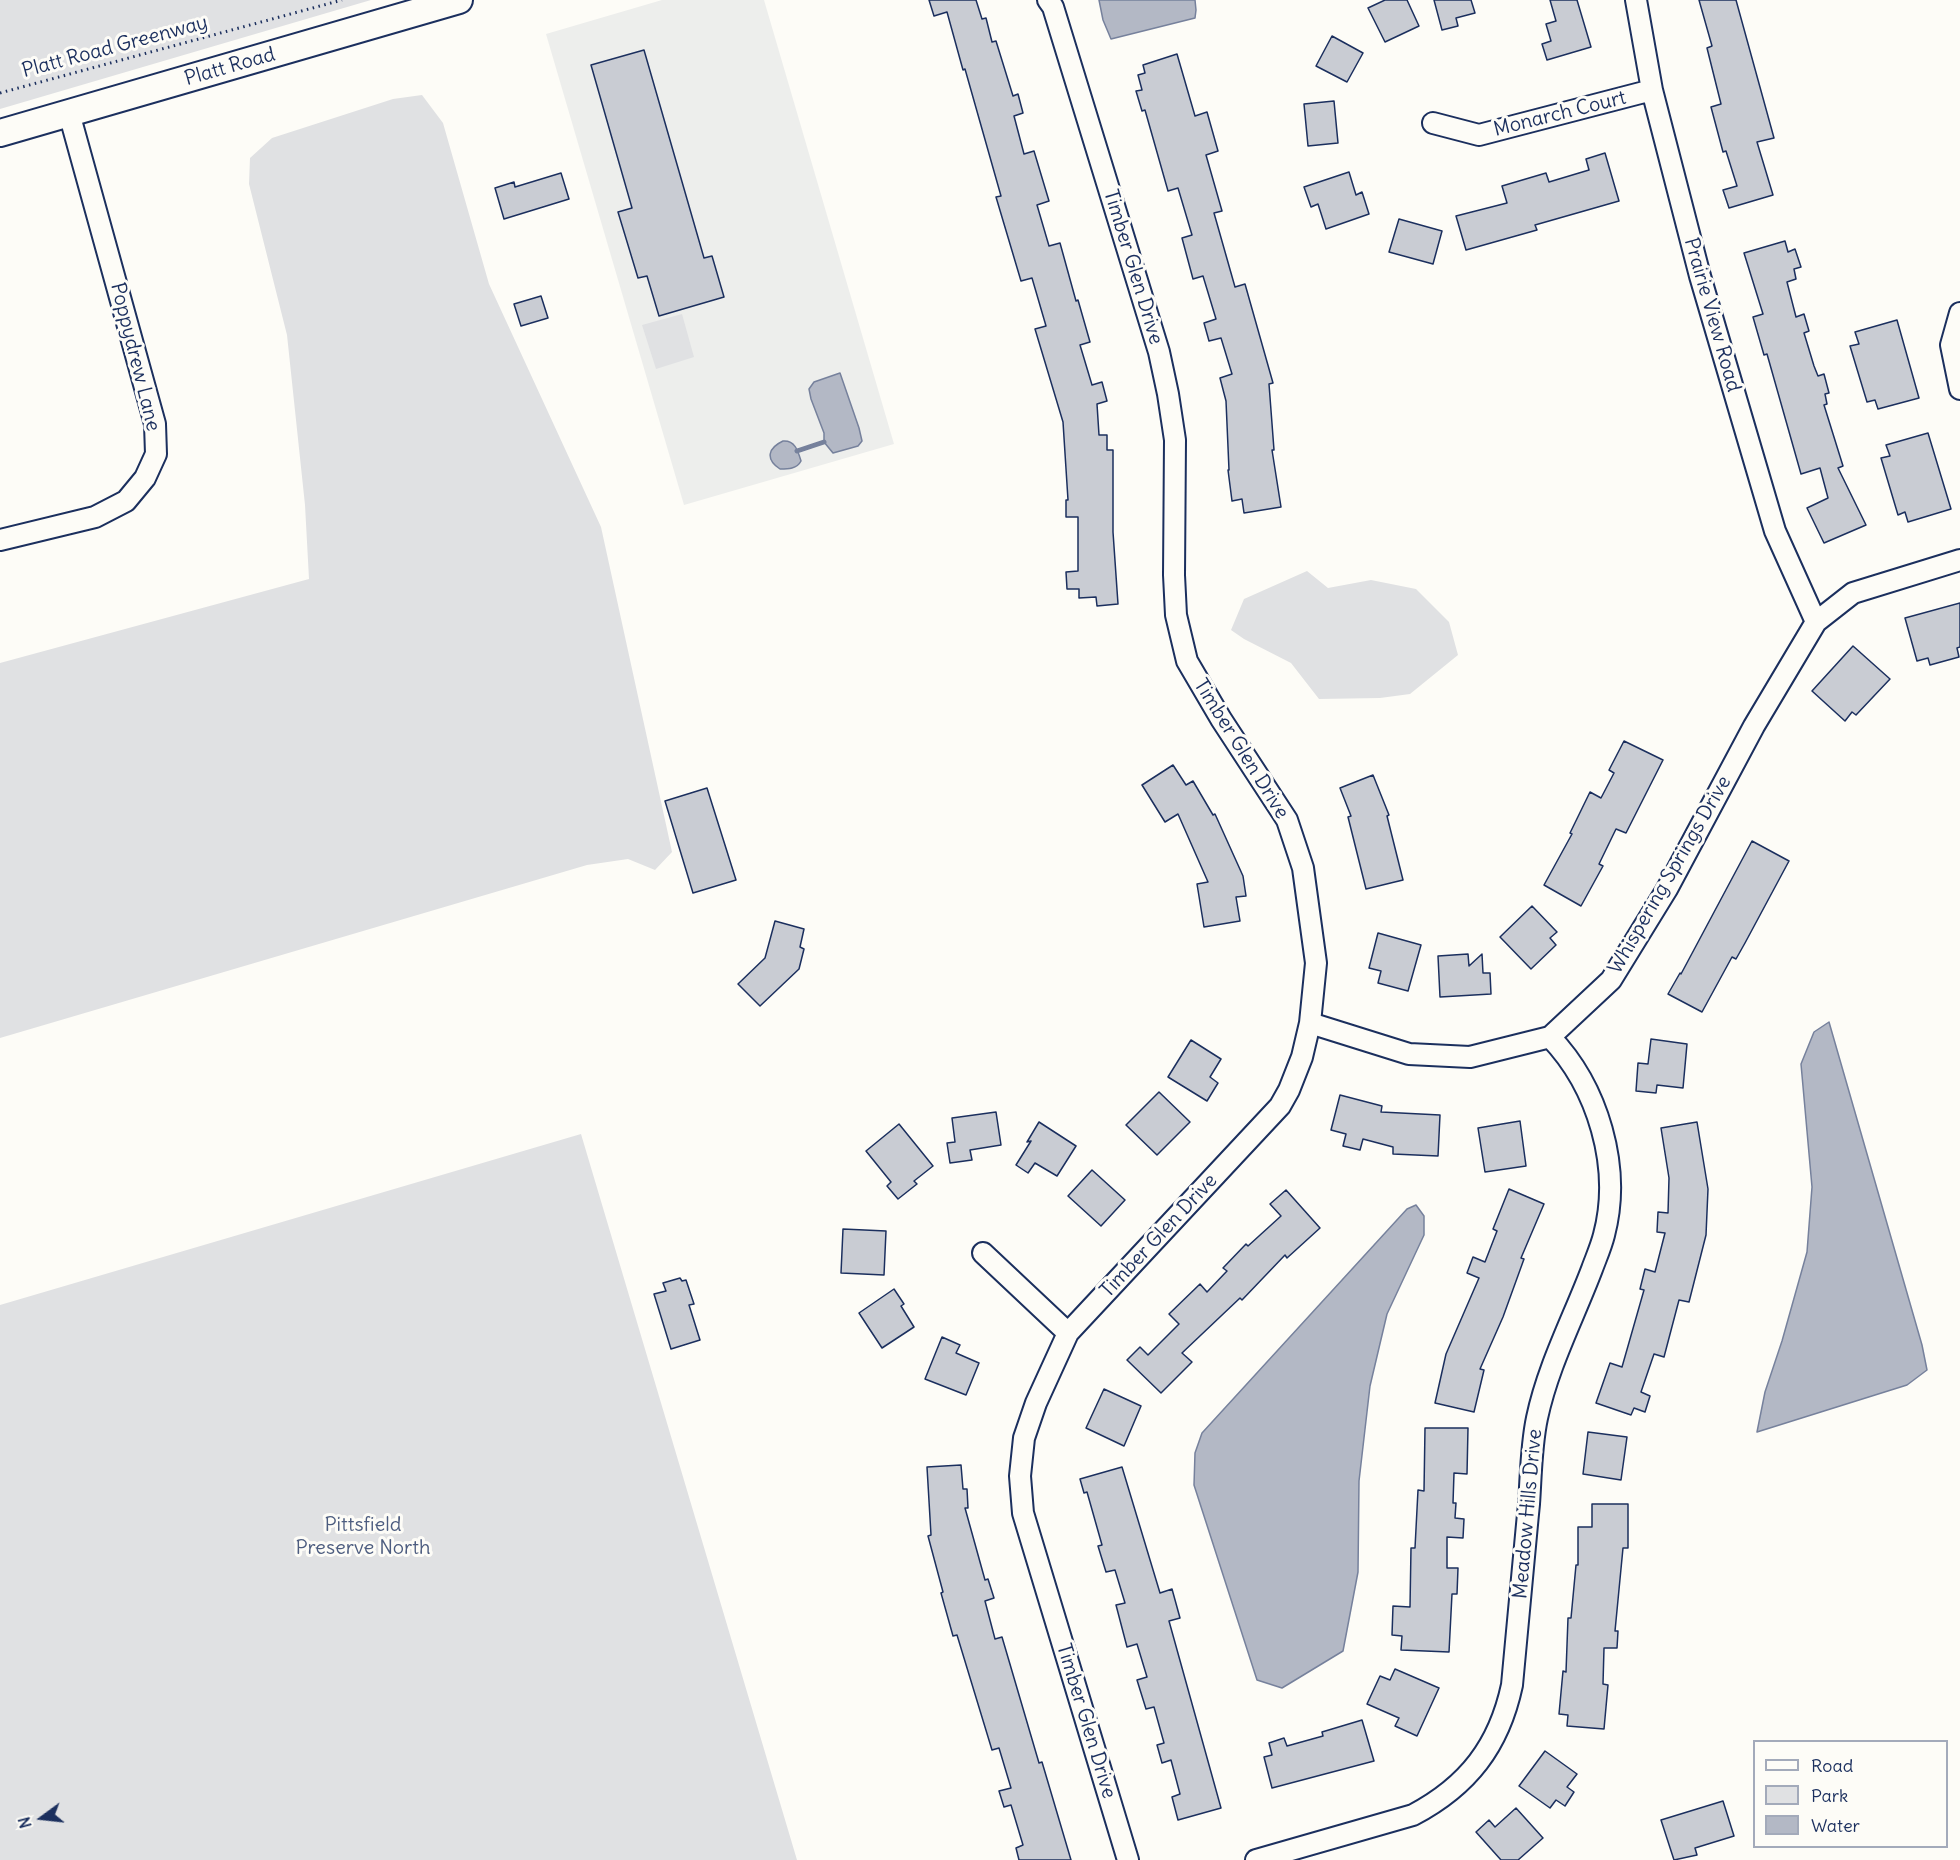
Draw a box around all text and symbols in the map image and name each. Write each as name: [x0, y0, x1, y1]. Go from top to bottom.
street label: Platt Road Greenway: [20, 11, 210, 83]
street label: Platt Road: [182, 43, 278, 91]
street label: Monarch Court: [1491, 86, 1629, 142]
street label: Timber Glen Drive: [1098, 187, 1168, 347]
street label: Prairie View Road: [1679, 235, 1745, 395]
street label: Poppydrew Lane: [105, 280, 165, 434]
street label: Timber Glen Drive: [1188, 675, 1294, 823]
street label: Whispering Springs Drive: [1603, 772, 1737, 978]
street label: Timber Glen Drive: [1095, 1169, 1223, 1303]
street label: Meadow Hills Drive: [1509, 1428, 1547, 1600]
park label: Pittsfield Preserve North: [296, 1513, 430, 1560]
street label: Timber Glen Drive: [1051, 1641, 1121, 1801]
legend: [1753, 1740, 1948, 1848]
text: Road: [1811, 1754, 1853, 1777]
text: Park: [1811, 1784, 1848, 1807]
north arrow: [12, 1788, 72, 1848]
text: Water: [1811, 1814, 1860, 1837]
text: N: [14, 1815, 36, 1831]

